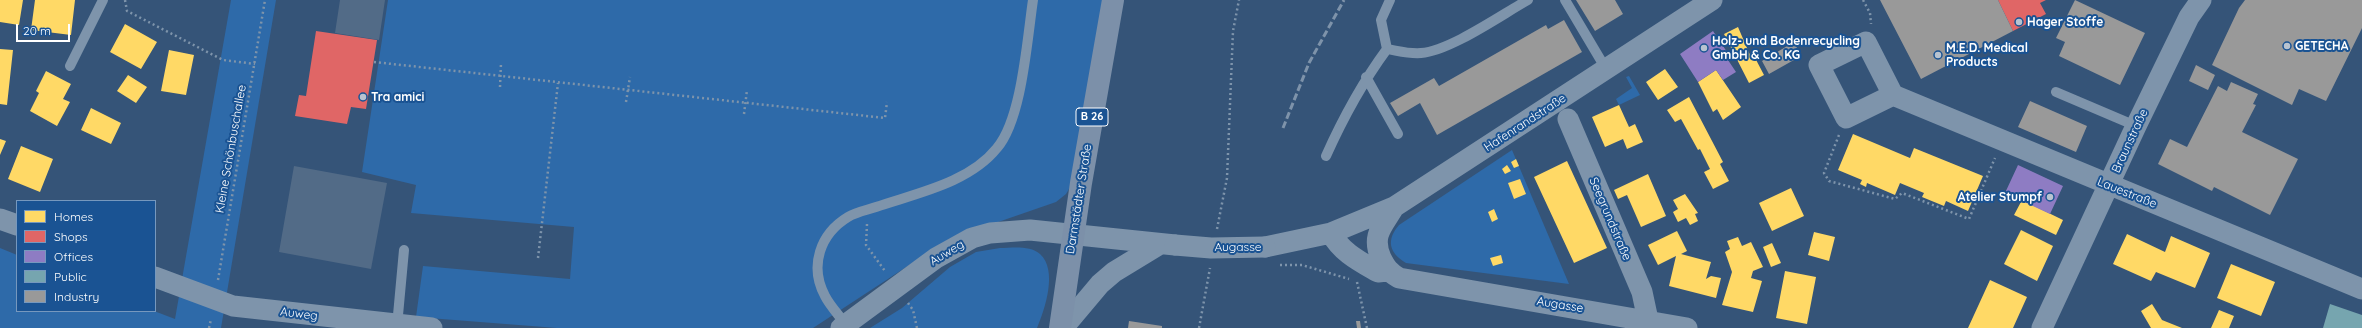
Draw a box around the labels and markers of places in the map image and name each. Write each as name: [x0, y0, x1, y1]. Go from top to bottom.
place label: Hager Stoffe: [2027, 15, 2103, 29]
marker: Hager Stoffe: [2014, 17, 2024, 27]
place label: Holz- und Bodenrecycling GmbH & Co. KG: [1712, 34, 1860, 62]
place label: GETECHA: [2295, 39, 2348, 53]
place label: M.E.D. Medical Products: [1946, 41, 2028, 69]
marker: GETECHA: [2282, 41, 2292, 51]
marker: Holz- und Bodenrecycling GmbH & Co. KG: [1699, 43, 1709, 53]
marker: M.E.D. Medical Products: [1933, 50, 1943, 60]
place label: Tra amici: [371, 90, 424, 104]
marker: Tra amici: [358, 92, 368, 102]
place label: Atelier Stumpf: [1958, 190, 2042, 204]
marker: Atelier Stumpf: [2045, 192, 2055, 202]

